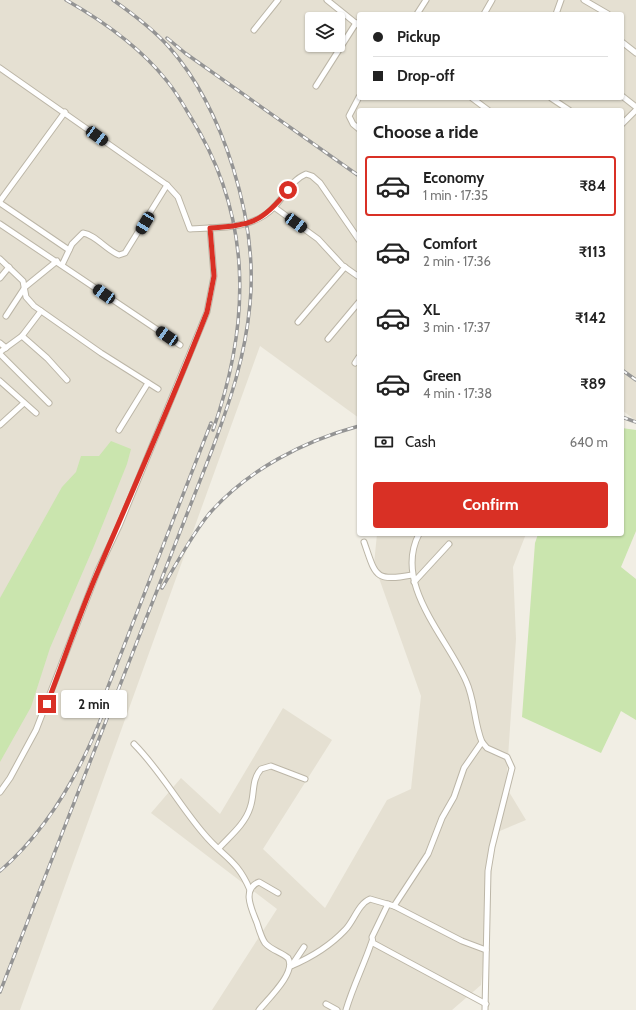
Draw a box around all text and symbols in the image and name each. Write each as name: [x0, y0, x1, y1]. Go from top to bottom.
map controls: [305, 12, 345, 52]
button: layers: [305, 12, 345, 52]
text: Pickup: [397, 28, 440, 46]
text: Drop-off: [397, 67, 455, 85]
text: Choose a ride: [373, 121, 478, 143]
car: [84, 124, 110, 148]
icon: car: [375, 168, 411, 204]
text: Economy: [423, 169, 484, 187]
text: ₹84: [579, 177, 606, 195]
route start: [279, 181, 297, 199]
text: 1 min · 17:35: [423, 187, 488, 203]
car: [134, 210, 156, 236]
car: [283, 211, 309, 235]
icon: car: [375, 234, 411, 270]
text: Comfort: [423, 235, 477, 253]
text: ₹113: [579, 243, 606, 261]
text: 2 min · 17:36: [423, 253, 491, 269]
car: [91, 282, 117, 306]
icon: car: [375, 300, 411, 336]
text: XL: [423, 301, 440, 319]
text: ₹142: [575, 309, 606, 327]
text: 3 min · 17:37: [423, 319, 490, 335]
car: [154, 324, 180, 348]
icon: car: [375, 366, 411, 402]
text: Green: [423, 367, 461, 385]
text: ₹89: [580, 375, 606, 393]
text: 4 min · 17:38: [423, 385, 492, 401]
icon: cash: [373, 431, 395, 453]
text: Cash: [405, 433, 436, 451]
text: 640 m: [570, 434, 608, 450]
button: Confirm: [373, 482, 608, 528]
callout: 2 min: [61, 690, 127, 718]
route end: [38, 695, 56, 713]
text: 2 min: [78, 696, 110, 712]

